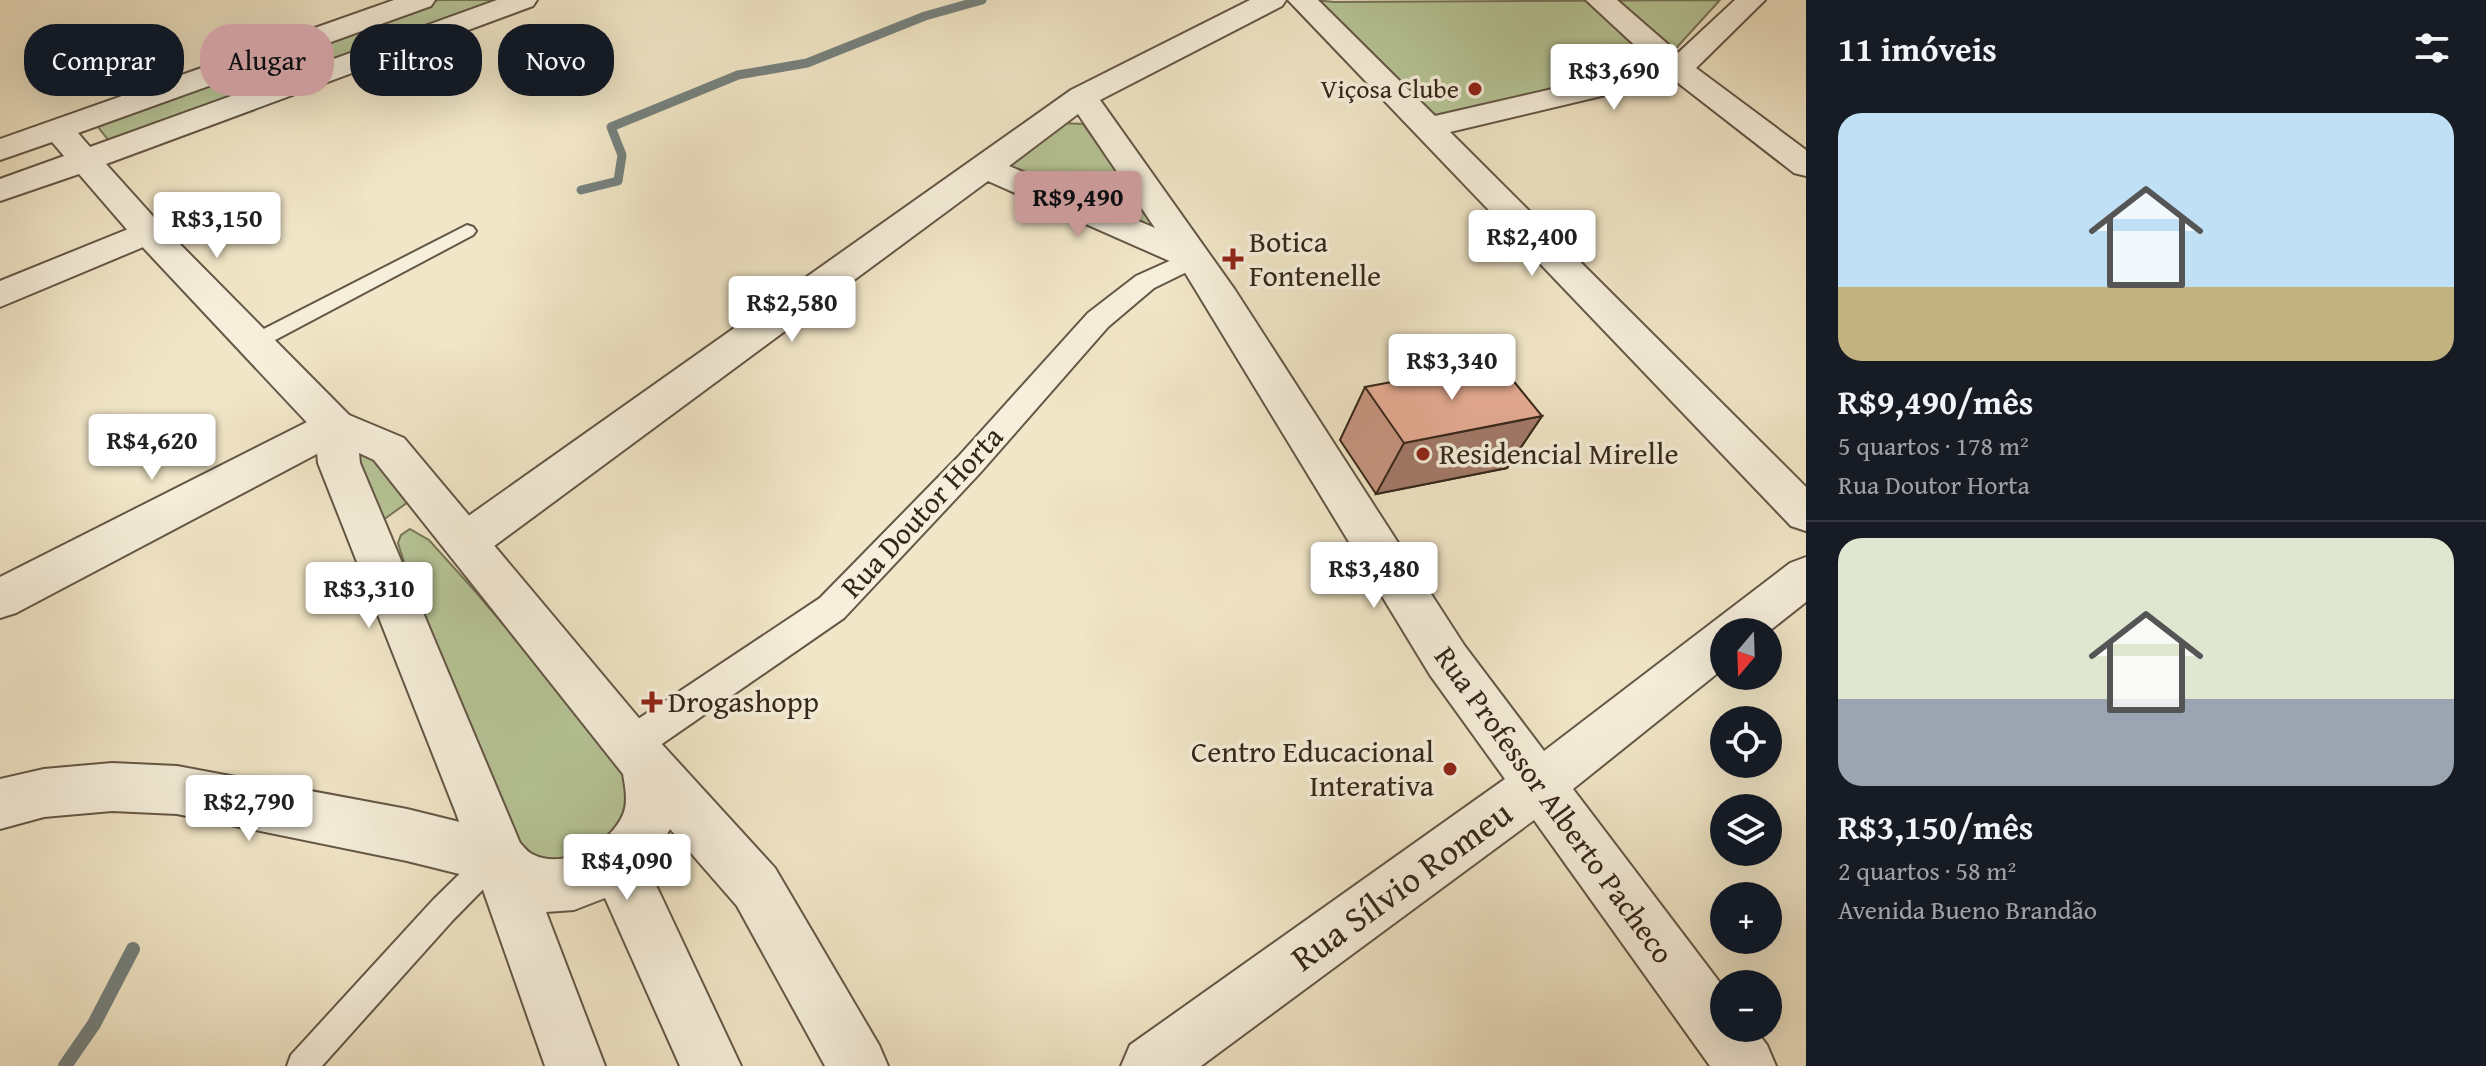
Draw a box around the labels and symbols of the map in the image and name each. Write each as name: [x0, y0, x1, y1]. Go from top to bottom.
pin: R$3,690: [1540, 44, 1688, 112]
place label: Viçosa Clube: [1320, 69, 1459, 108]
marker: Viçosa Clube: [1466, 80, 1484, 98]
pin: R$9,490: [1004, 171, 1152, 239]
pin: R$3,150: [143, 192, 291, 260]
pin: R$2,400: [1458, 210, 1606, 278]
place label: Botica Fontenelle: [1249, 219, 1381, 297]
marker: Botica Fontenelle: [1224, 250, 1242, 268]
pin: R$2,580: [718, 276, 866, 344]
pin: R$3,340: [1378, 334, 1526, 402]
pin: R$4,620: [78, 414, 226, 482]
street label: Rua Doutor Horta: [830, 415, 1013, 607]
place label: Residencial Mirelle: [1439, 431, 1678, 475]
marker: Residencial Mirelle: [1414, 445, 1432, 463]
pin: R$3,480: [1300, 542, 1448, 610]
pin: R$3,310: [295, 562, 443, 630]
north arrow: [1710, 618, 1782, 690]
street label: Rua Professor Alberto Pacheco: [1424, 636, 1685, 972]
place label: Drogashopp: [668, 679, 819, 723]
marker: Drogashopp: [643, 693, 661, 711]
place label: Centro Educacional Interativa: [1191, 729, 1434, 807]
marker: Centro Educacional Interativa: [1441, 760, 1459, 778]
pin: R$2,790: [175, 775, 323, 843]
street label: Rua Sílvio Romeu: [1279, 786, 1523, 983]
pin: R$4,090: [553, 834, 701, 902]

